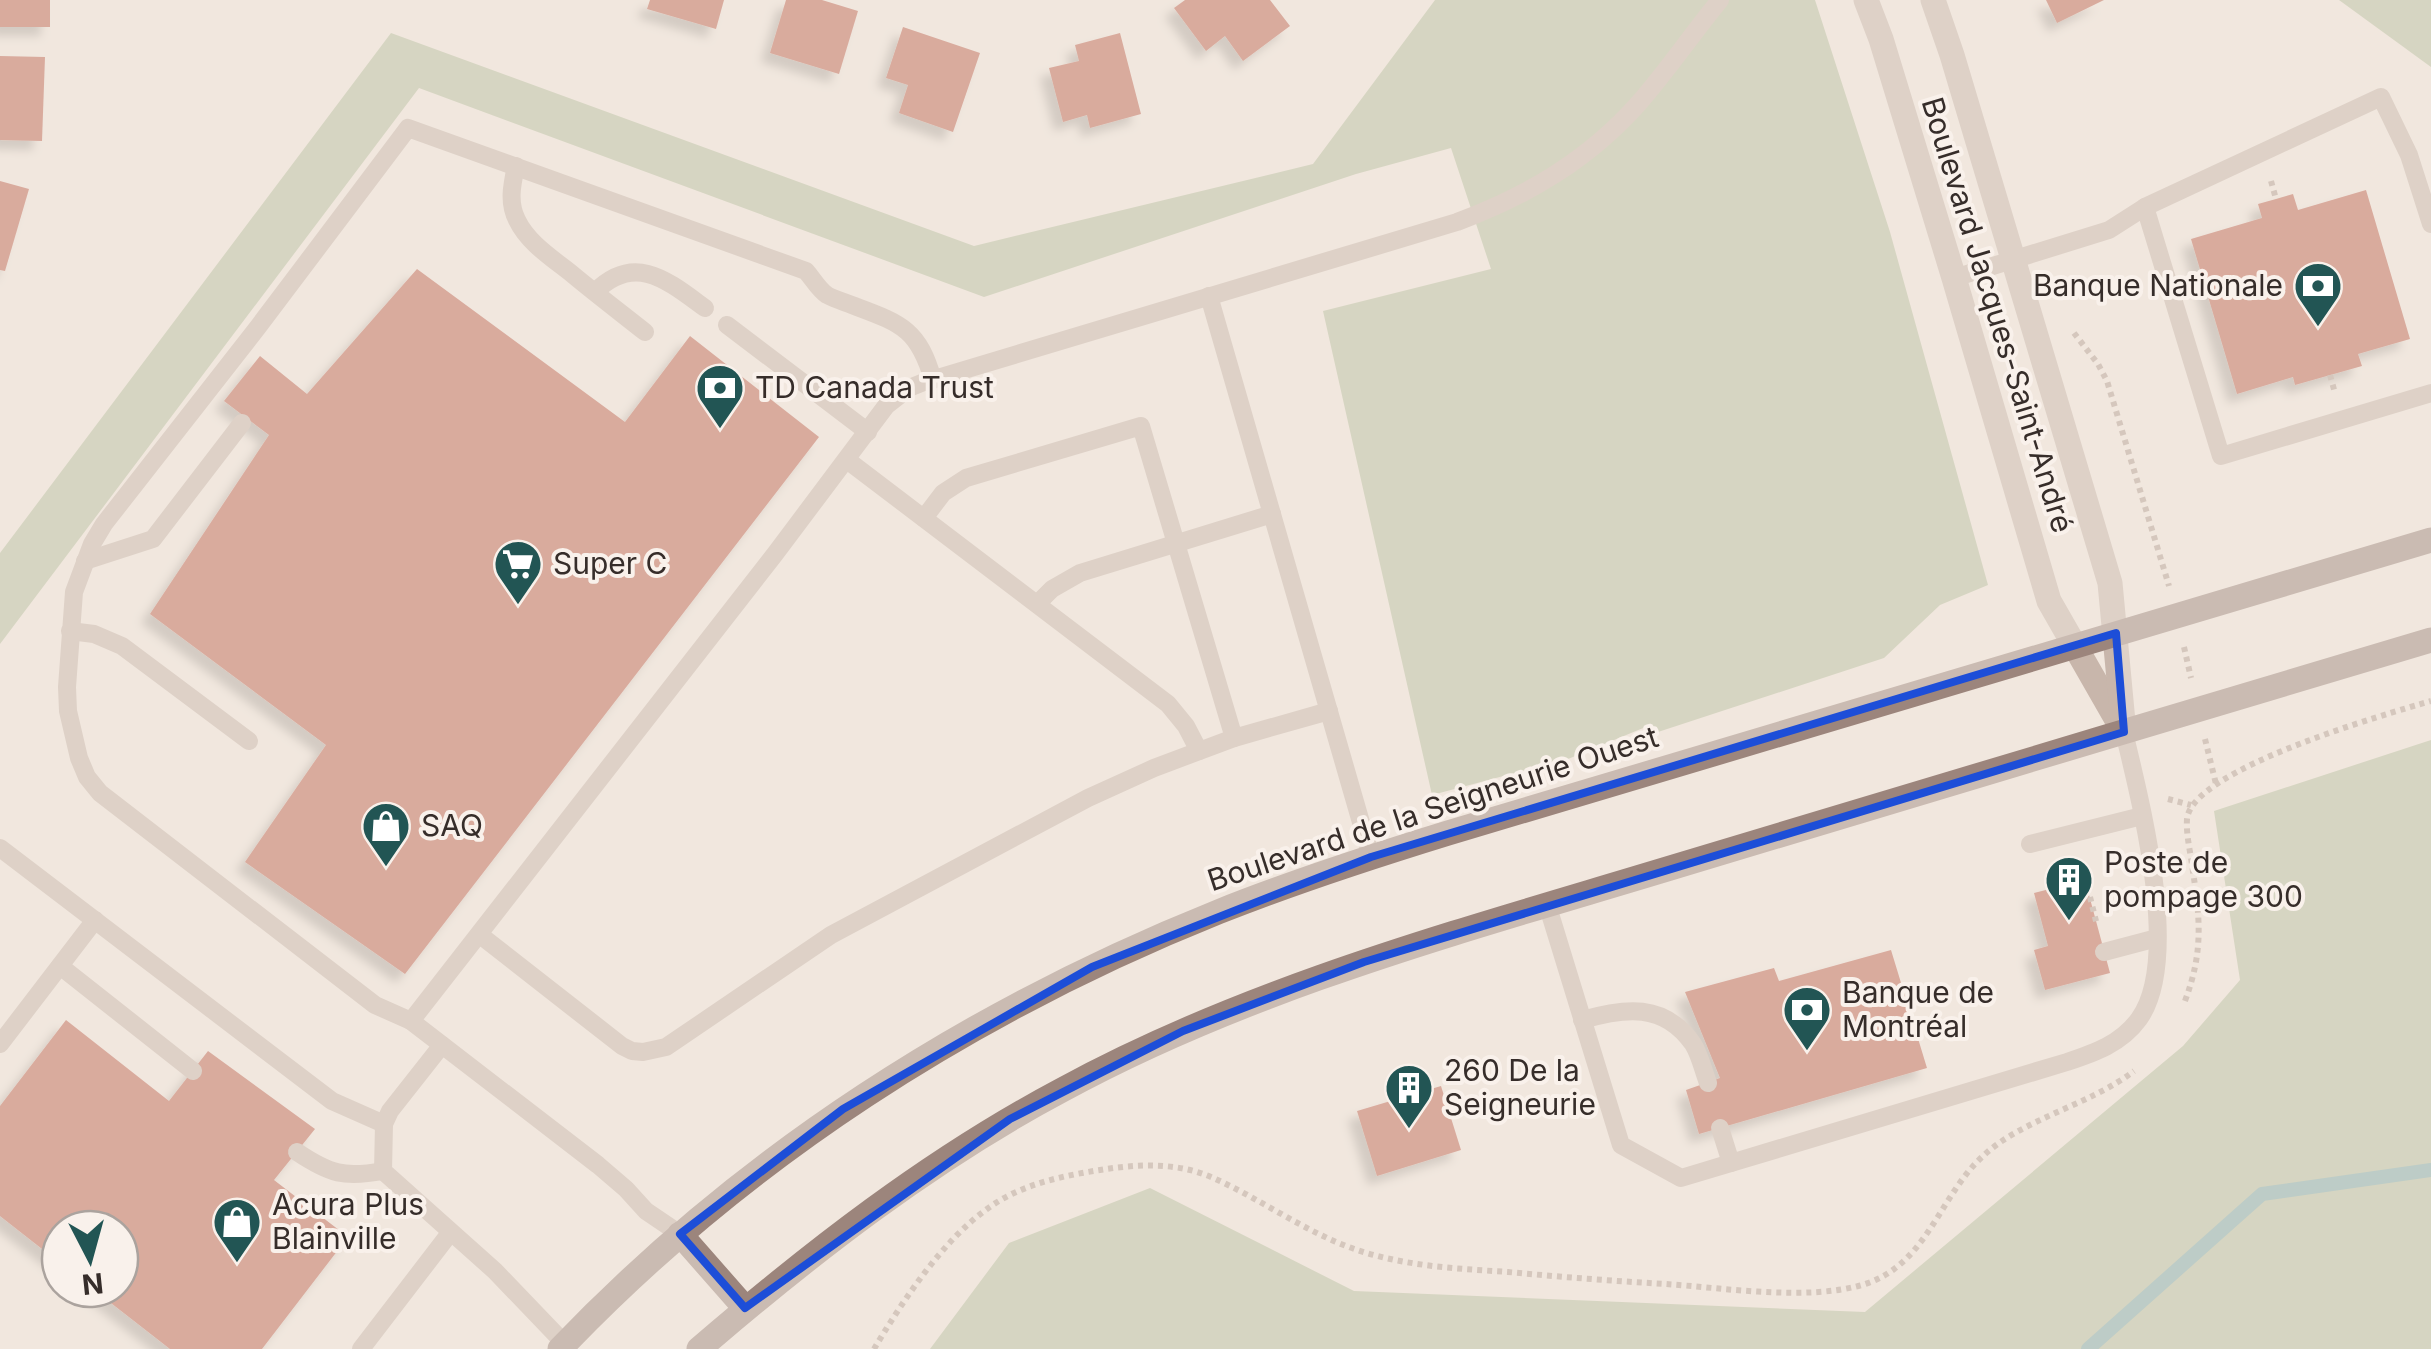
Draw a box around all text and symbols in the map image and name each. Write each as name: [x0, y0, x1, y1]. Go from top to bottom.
street label: Boulevard Jacques-Saint-André: [1914, 93, 2081, 537]
bank icon: Banque Nationale: [2292, 260, 2344, 328]
place label: Banque Nationale: [2033, 267, 2283, 303]
bank icon: TD Canada Trust: [694, 362, 746, 430]
place label: TD Canada Trust: [755, 369, 994, 405]
supermarket icon: Super C: [492, 538, 544, 606]
place label: Super C: [553, 545, 668, 581]
street label: Boulevard de la Seigneurie Ouest: [1203, 718, 1663, 898]
shop icon: SAQ: [360, 800, 412, 868]
place label: SAQ: [421, 807, 483, 843]
place label: Poste de pompage 300: [2104, 844, 2303, 914]
building icon: Poste de pompage 300: [2043, 854, 2095, 922]
place label: Banque de Montréal: [1842, 974, 1994, 1044]
bank icon: Banque de Montréal: [1781, 984, 1833, 1052]
place label: 260 De la Seigneurie: [1444, 1052, 1596, 1122]
building icon: 260 De la Seigneurie: [1383, 1062, 1435, 1130]
place label: Acura Plus Blainville: [272, 1186, 424, 1256]
shop icon: Acura Plus Blainville: [211, 1196, 263, 1264]
north arrow: [40, 1209, 140, 1309]
text: N: [80, 1266, 105, 1302]

